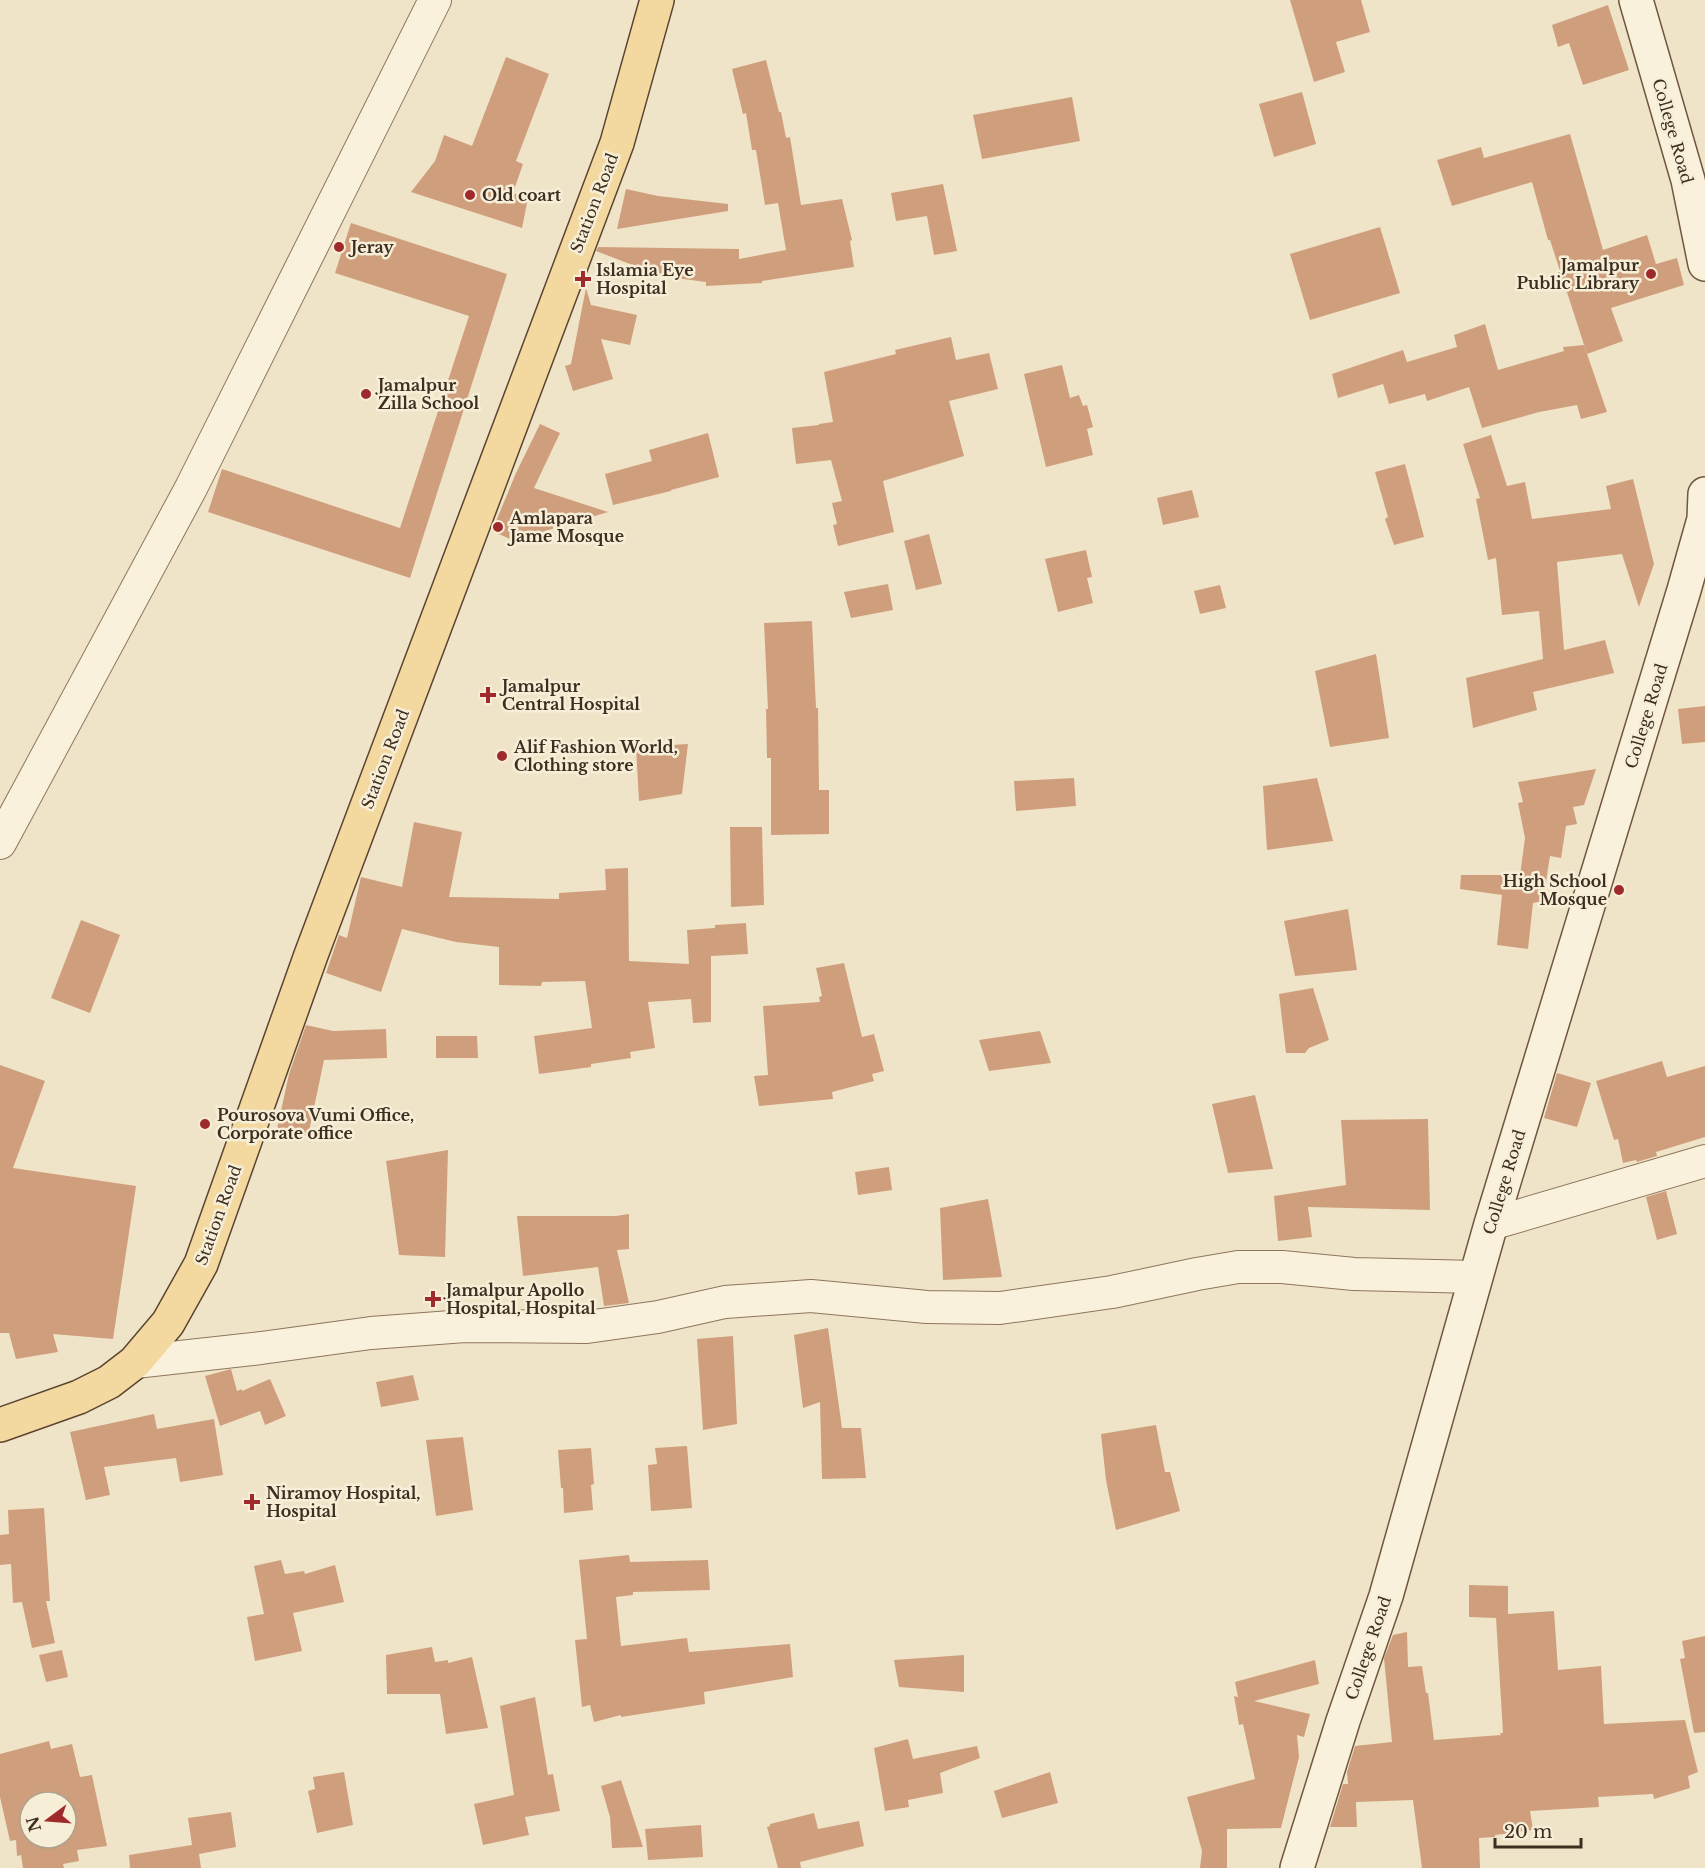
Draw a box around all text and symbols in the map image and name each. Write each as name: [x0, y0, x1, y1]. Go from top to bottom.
street label: College Road: [1648, 76, 1698, 186]
street label: Station Road: [566, 150, 622, 256]
place label: Old coart: [482, 185, 562, 205]
marker: Old coart: [463, 188, 477, 202]
place label: Jeray: [348, 237, 394, 257]
marker: Jeray: [332, 240, 346, 254]
place label: Jamalpur Public Library: [1517, 255, 1640, 293]
place label: Islamia Eye Hospital: [596, 260, 694, 298]
marker: Jamalpur Public Library: [1644, 267, 1658, 281]
marker: Islamia Eye Hospital: [574, 270, 592, 288]
place label: Jamalpur Zilla School: [375, 375, 480, 413]
marker: Jamalpur Zilla School: [359, 387, 373, 401]
place label: Amlapara Jame Mosque: [507, 508, 624, 546]
marker: Amlapara Jame Mosque: [491, 520, 505, 534]
street label: College Road: [1621, 661, 1672, 771]
place label: Jamalpur Central Hospital: [499, 676, 640, 714]
marker: Jamalpur Central Hospital: [479, 686, 497, 704]
street label: Station Road: [357, 706, 413, 812]
place label: Alif Fashion World, Clothing store: [513, 737, 678, 775]
marker: Alif Fashion World, Clothing store: [495, 749, 509, 763]
place label: High School Mosque: [1503, 871, 1607, 909]
marker: High School Mosque: [1612, 883, 1626, 897]
place label: Pourosova Vumi Office, Corporate office: [217, 1105, 414, 1143]
marker: Pourosova Vumi Office, Corporate office: [198, 1117, 212, 1131]
street label: College Road: [1479, 1127, 1530, 1237]
street label: Station Road: [191, 1162, 245, 1268]
place label: Jamalpur Apollo Hospital, Hospital: [443, 1280, 596, 1318]
marker: Jamalpur Apollo Hospital, Hospital: [424, 1290, 442, 1308]
place label: Niramoy Hospital, Hospital: [266, 1483, 421, 1521]
marker: Niramoy Hospital, Hospital: [243, 1493, 261, 1511]
street label: College Road: [1341, 1593, 1395, 1703]
north arrow: [18, 1790, 78, 1850]
scale bar: [1495, 1811, 1580, 1849]
text: N: [22, 1814, 45, 1834]
text: 20 m: [1504, 1821, 1552, 1843]

